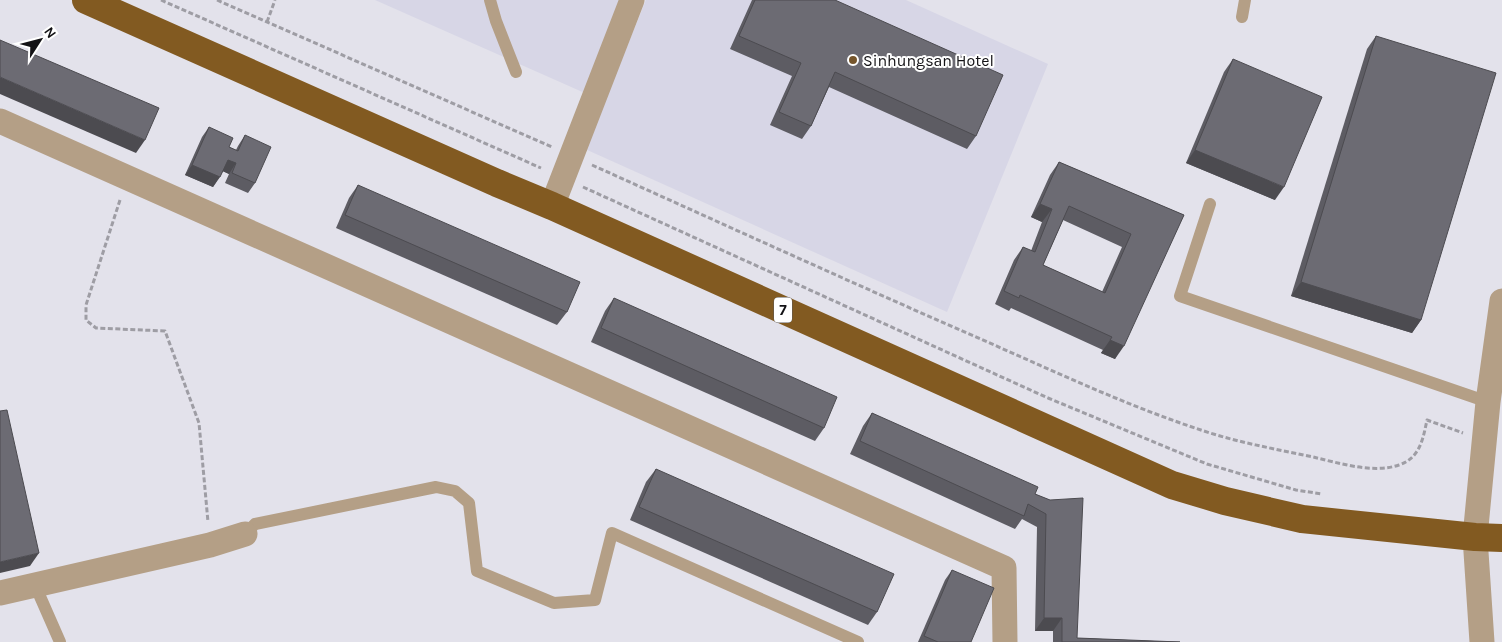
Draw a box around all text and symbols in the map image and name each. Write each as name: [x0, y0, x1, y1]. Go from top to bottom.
north arrow: [15, 15, 65, 65]
text: N: [40, 24, 60, 42]
place label: Sinhungsan Hotel: [863, 51, 994, 70]
marker: Sinhungsan Hotel: [847, 54, 859, 66]
road number: 7: [774, 298, 792, 322]

